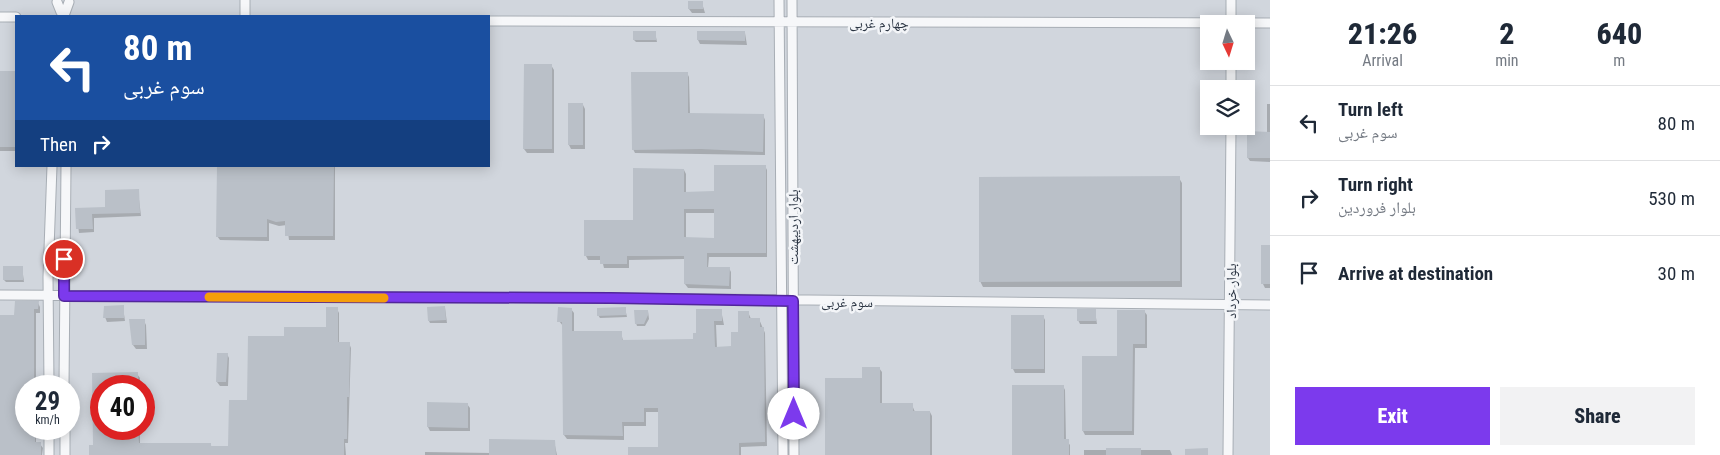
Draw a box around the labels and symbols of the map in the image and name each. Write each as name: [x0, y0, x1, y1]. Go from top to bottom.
street label: چهارم غربی: [849, 15, 909, 33]
north arrow: [1200, 15, 1255, 70]
street label: بلوار اردیبهشت: [785, 189, 802, 265]
pin: [43, 238, 85, 280]
street label: بلوار خرداد: [1223, 263, 1240, 319]
street label: سوم غربی: [821, 294, 873, 312]
speed limit sign: 40: [90, 375, 155, 440]
position arrow: [767, 387, 819, 439]

